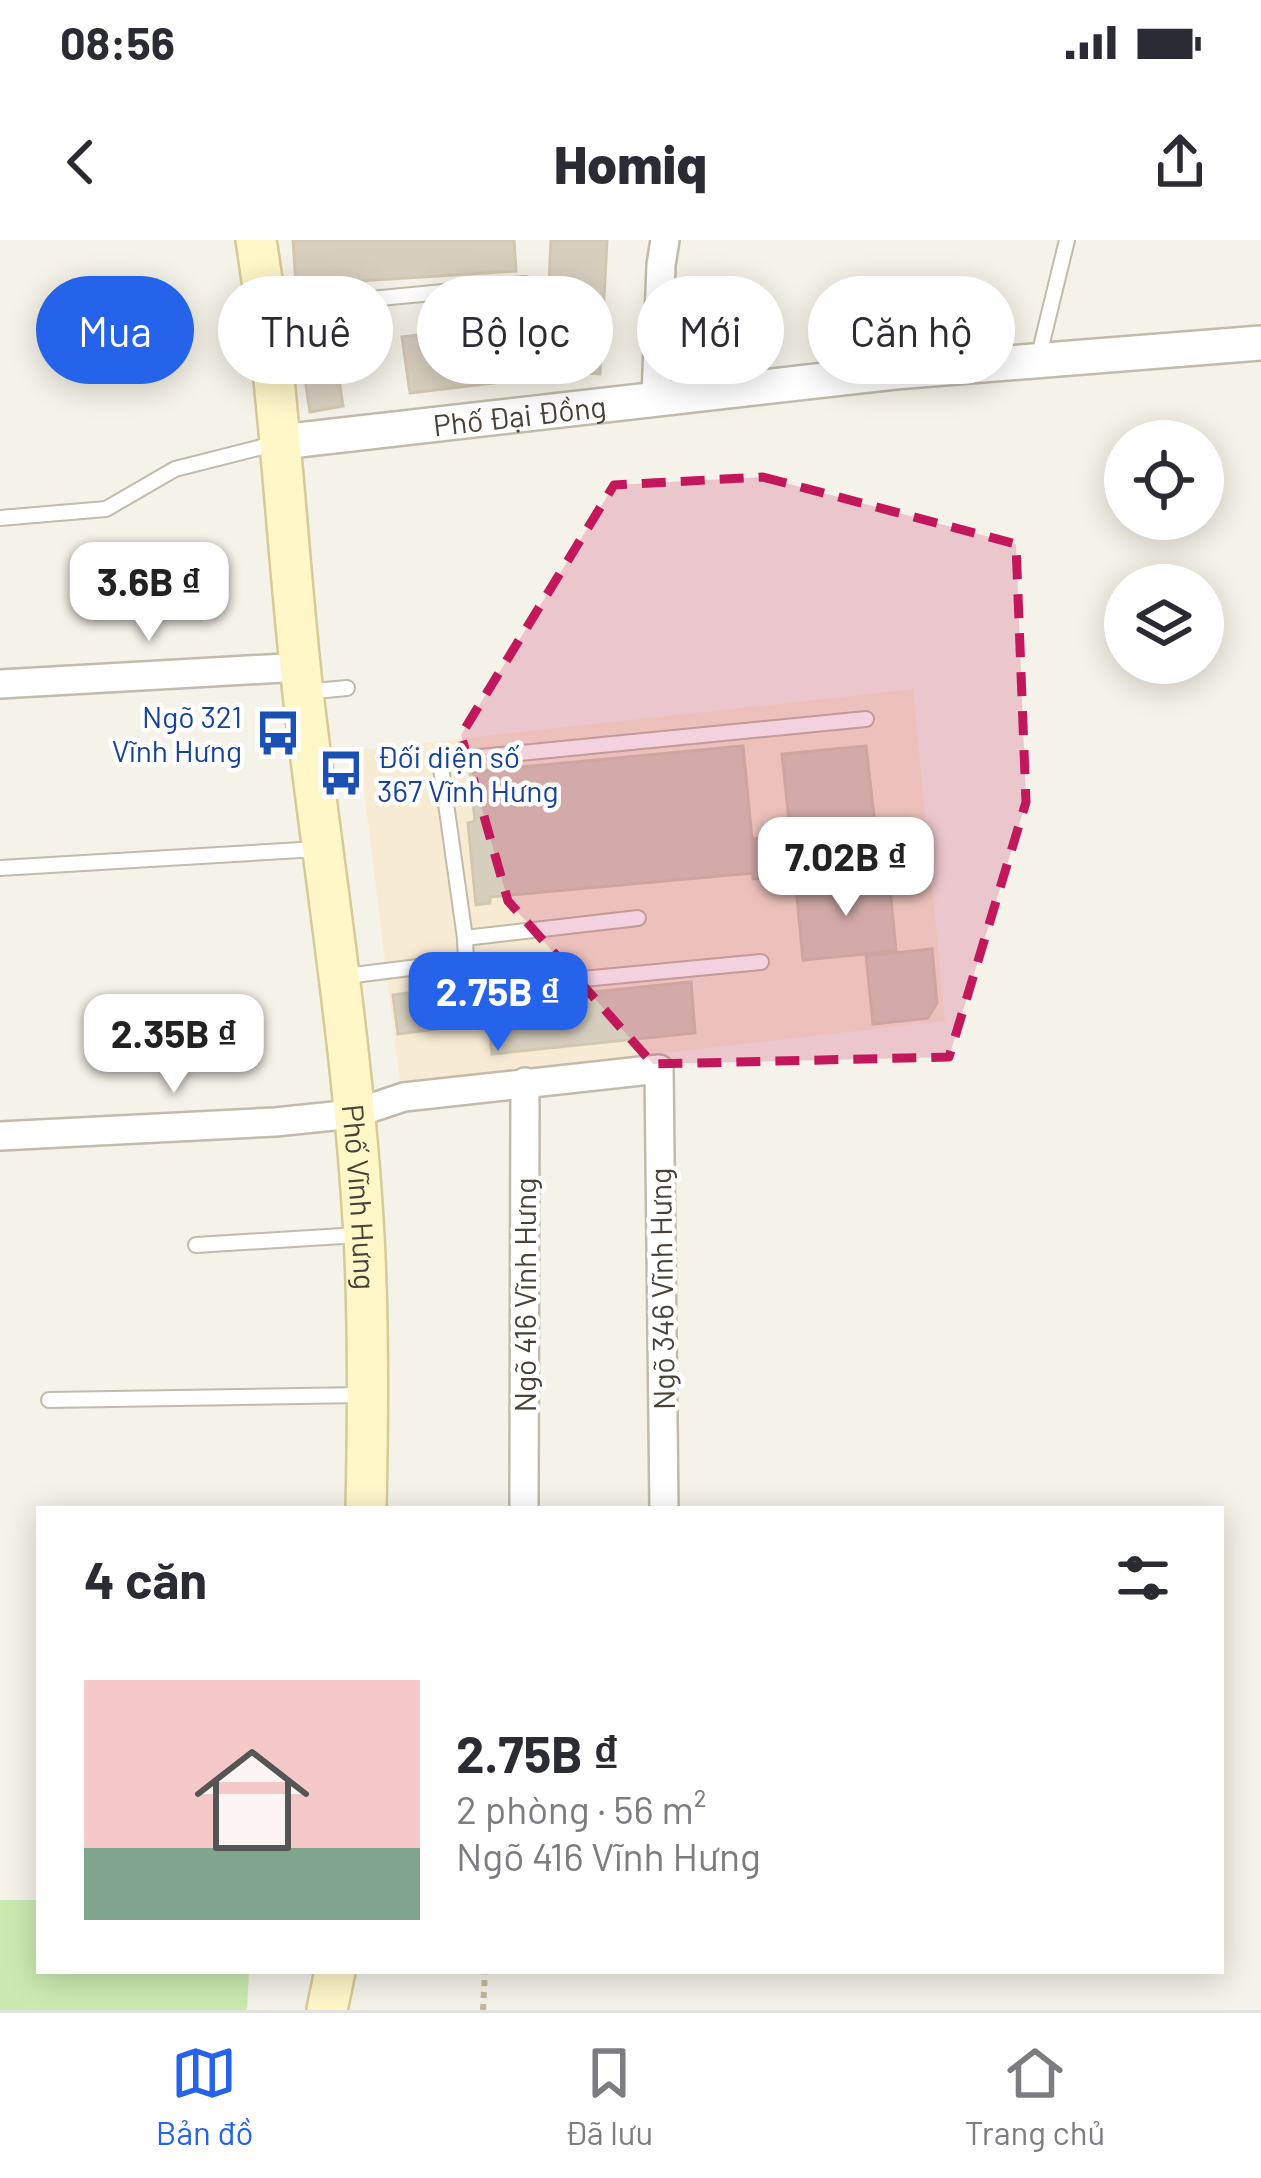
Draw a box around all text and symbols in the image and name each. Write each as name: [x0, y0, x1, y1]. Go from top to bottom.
text: 08:56: [60, 15, 175, 69]
icon: back: [48, 129, 114, 195]
icon: share: [1147, 129, 1213, 195]
text: Homiq: [554, 130, 707, 195]
chip: Mua: [36, 276, 194, 384]
chip: Thuê: [218, 276, 393, 384]
chip: Bộ lọc: [417, 276, 613, 384]
chip: Mới: [637, 276, 784, 384]
chip: Căn hộ: [808, 276, 1015, 384]
street label: Phố Đại Đồng: [431, 387, 608, 443]
map controls: [1104, 420, 1224, 684]
button: locate: [1104, 420, 1224, 540]
pin: 3.6B ₫: [51, 542, 247, 644]
text: 3.6B ₫: [97, 557, 201, 604]
button: layers: [1104, 564, 1224, 684]
place label: Ngõ 321 Vĩnh Hưng: [112, 698, 242, 768]
bus stop icon: Ngõ 321 Vĩnh Hưng: [253, 708, 303, 758]
place label: Đối diện số 367 Vĩnh Hưng: [377, 738, 558, 808]
bus stop icon: Đối diện số 367 Vĩnh Hưng: [316, 748, 366, 798]
pin: 7.02B ₫: [735, 817, 957, 919]
text: 7.02B ₫: [785, 832, 907, 879]
pin: 2.75B ₫: [387, 952, 609, 1054]
text: 2.75B ₫: [436, 967, 560, 1014]
pin: 2.35B ₫: [63, 994, 285, 1096]
text: 2.35B ₫: [111, 1009, 237, 1056]
street label: Phố Vĩnh Hưng: [336, 1103, 384, 1291]
street label: Ngõ 346 Vĩnh Hưng: [641, 1168, 681, 1410]
street label: Ngõ 416 Vĩnh Hưng: [506, 1178, 542, 1412]
icon: filters: [1110, 1545, 1176, 1611]
text: 4 căn: [84, 1548, 207, 1609]
text: 2.75B ₫: [456, 1722, 619, 1783]
icon: home: [180, 1728, 324, 1872]
text: 2 phòng · 56 m²: [456, 1785, 706, 1832]
text: Ngõ 416 Vĩnh Hưng: [456, 1832, 761, 1879]
tab: Bản đồ: [156, 2040, 253, 2152]
tab: Đã lưu: [564, 2040, 653, 2152]
tab: Trang chủ: [965, 2040, 1105, 2152]

